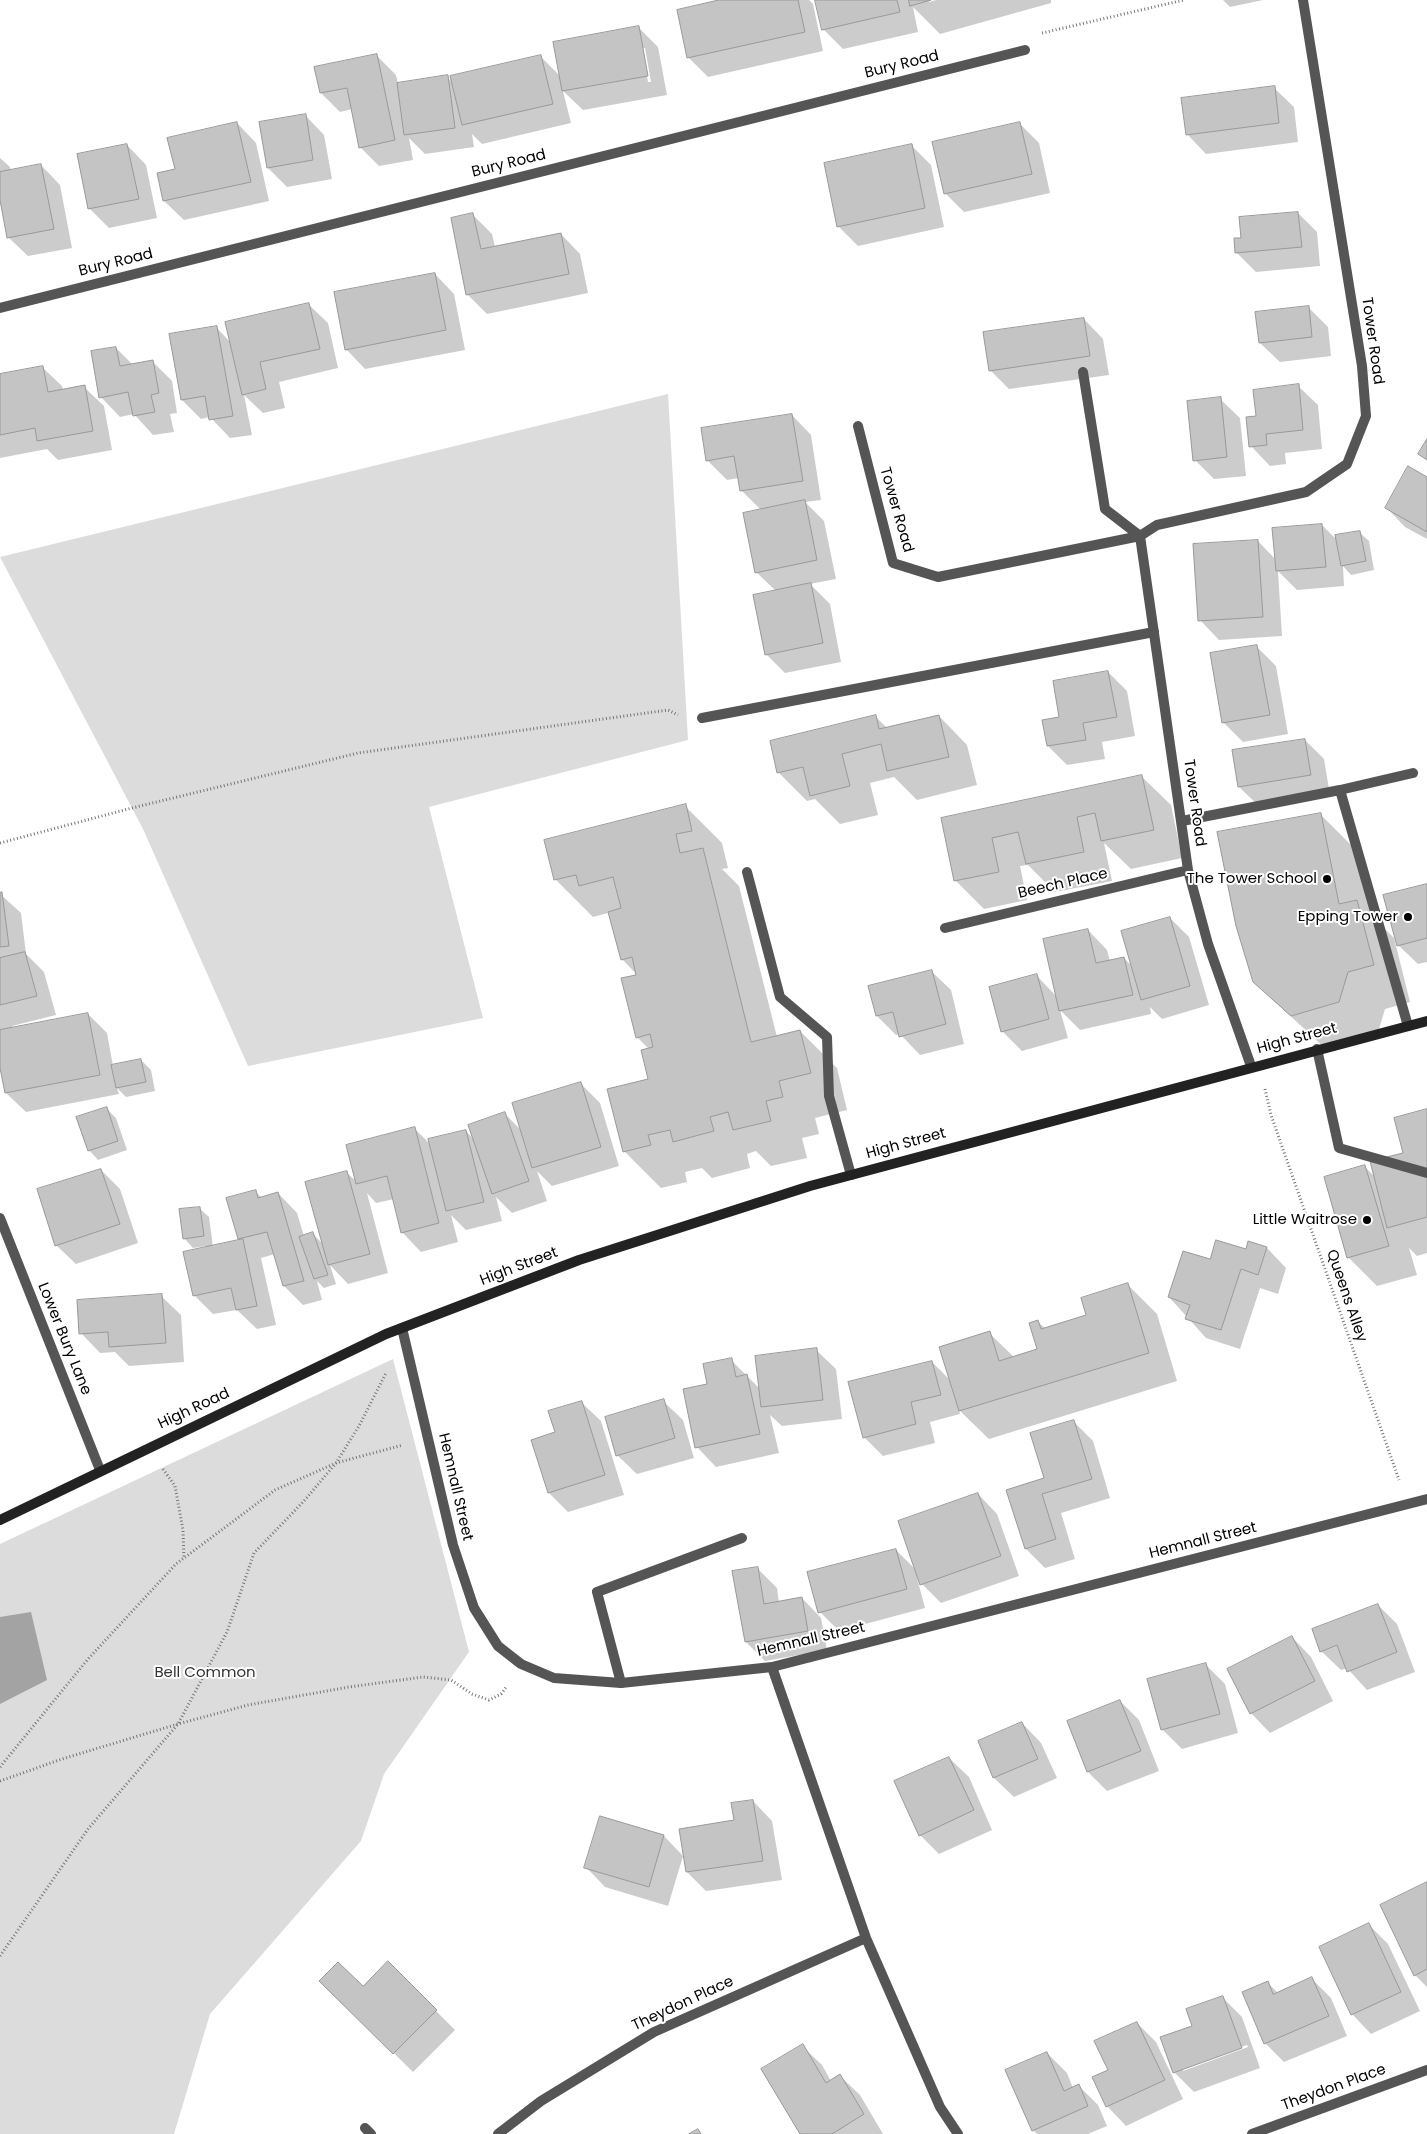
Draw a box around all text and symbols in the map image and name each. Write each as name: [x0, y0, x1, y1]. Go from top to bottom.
street label: Bury Road: [863, 47, 941, 83]
street label: Bury Road: [470, 146, 548, 182]
street label: Bury Road: [77, 245, 155, 281]
street label: Tower Road: [1357, 296, 1387, 386]
street label: Tower Road: [875, 465, 917, 555]
street label: Tower Road: [1179, 758, 1209, 848]
street label: Beech Place: [1016, 865, 1110, 903]
place label: The Tower School: [1187, 870, 1317, 888]
marker: The Tower School: [1321, 873, 1333, 885]
place label: Epping Tower: [1298, 908, 1398, 926]
marker: Epping Tower: [1402, 911, 1414, 923]
street label: High Street: [1255, 1020, 1339, 1058]
street label: High Street: [864, 1125, 948, 1163]
place label: Little Waitrose: [1253, 1211, 1357, 1229]
marker: Little Waitrose: [1361, 1214, 1373, 1226]
street label: High Street: [478, 1244, 560, 1290]
street label: Queens Alley: [1322, 1247, 1370, 1345]
street label: Lower Bury Lane: [33, 1280, 95, 1398]
street label: High Road: [155, 1385, 233, 1433]
street label: Hemnall Street: [434, 1431, 476, 1543]
street label: Hemnall Street: [1147, 1519, 1259, 1563]
street label: Hemnall Street: [755, 1619, 867, 1661]
park label: Bell Common: [154, 1664, 256, 1682]
street label: Theydon Place: [629, 1973, 737, 2035]
street label: Theydon Place: [1279, 2061, 1389, 2115]

